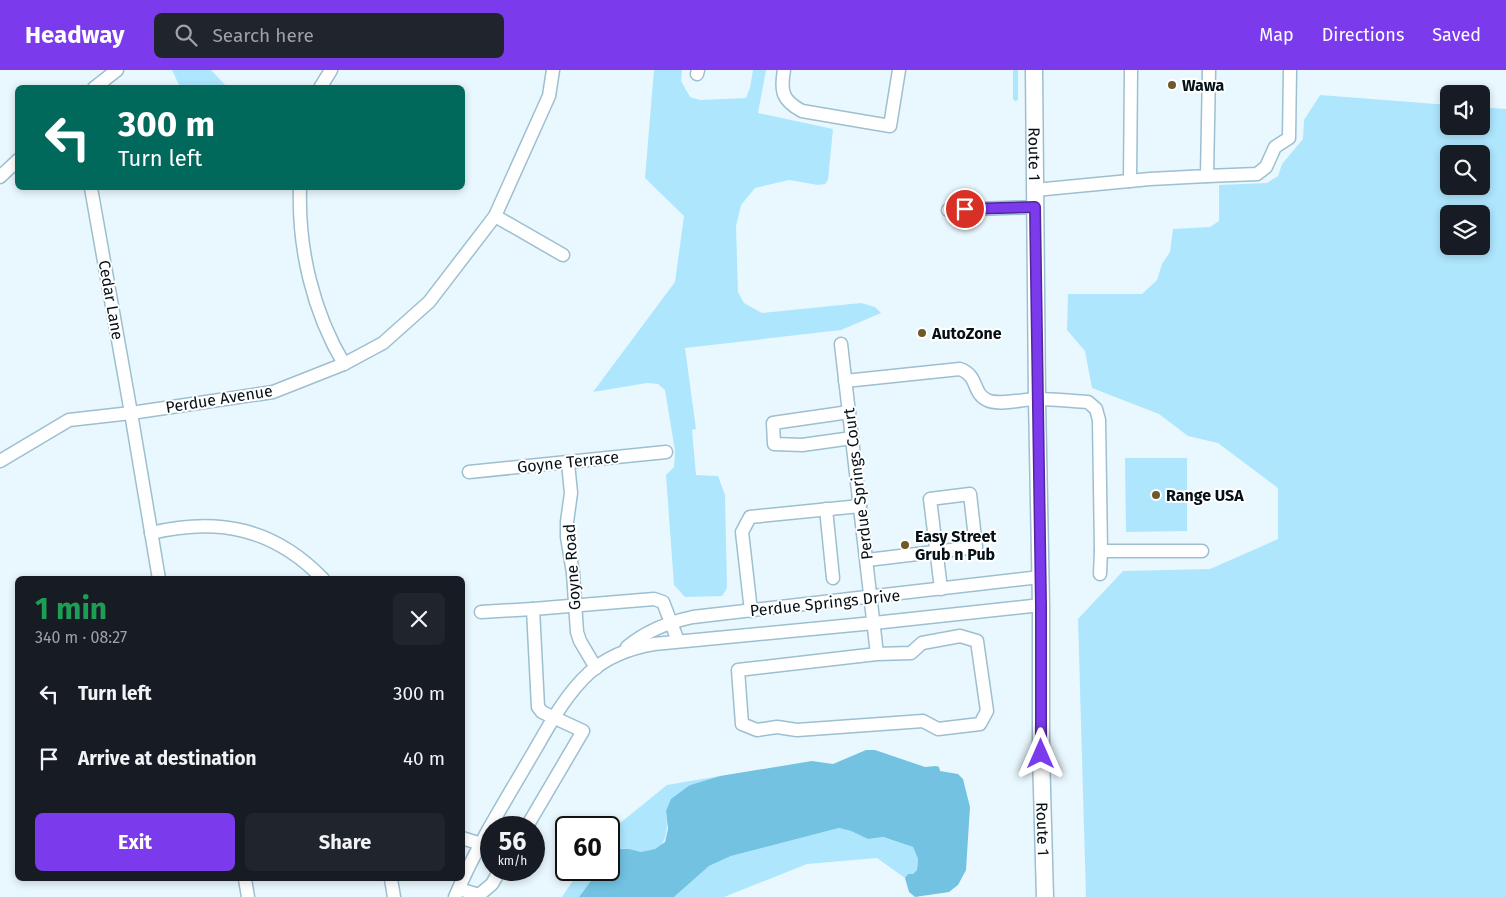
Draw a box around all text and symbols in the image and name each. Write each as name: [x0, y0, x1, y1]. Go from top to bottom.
search box: [154, 13, 504, 58]
text: Headway: [25, 21, 124, 49]
icon: search: [172, 21, 200, 49]
text: Search here: [212, 24, 314, 47]
text: Map: [1259, 24, 1294, 46]
text: Directions: [1322, 24, 1404, 46]
text: Saved: [1432, 24, 1481, 46]
place label: Wawa: [1182, 76, 1225, 95]
marker: Wawa: [1166, 79, 1178, 91]
map controls: [1440, 85, 1490, 255]
button: sound: [1440, 85, 1490, 135]
text: 300 m: [118, 103, 215, 145]
icon: left: [35, 105, 100, 170]
street label: Route 1: [1025, 127, 1045, 181]
text: Turn left: [118, 145, 202, 172]
button: search: [1440, 145, 1490, 195]
pin: [944, 188, 986, 230]
icon: arrive: [951, 195, 979, 223]
button: layers: [1440, 205, 1490, 255]
street label: Cedar Lane: [95, 259, 127, 341]
place label: AutoZone: [931, 324, 1002, 343]
marker: AutoZone: [916, 327, 928, 339]
street label: Perdue Avenue: [164, 381, 274, 417]
street label: Perdue Springs Court: [839, 407, 877, 561]
street label: Goyne Terrace: [516, 447, 620, 477]
place label: Range USA: [1166, 486, 1244, 505]
marker: Range USA: [1150, 489, 1162, 501]
street label: Goyne Road: [560, 523, 584, 611]
place label: Easy Street Grub n Pub: [915, 527, 997, 564]
marker: Easy Street Grub n Pub: [899, 539, 911, 551]
street label: Perdue Springs Drive: [749, 586, 901, 620]
text: 1 min: [35, 591, 107, 627]
button: close: [393, 593, 445, 645]
text: 340 m · 08:27: [35, 628, 127, 647]
icon: left: [35, 680, 63, 708]
text: Turn left: [78, 682, 152, 705]
text: 300 m: [393, 682, 445, 705]
position arrow: [1014, 727, 1066, 779]
icon: arrive: [35, 745, 63, 773]
text: Arrive at destination: [78, 747, 257, 770]
text: 40 m: [403, 747, 445, 770]
street label: Route 1: [1033, 802, 1053, 856]
button: Exit: [35, 813, 235, 871]
button: Share: [245, 813, 445, 871]
speed limit sign: 60: [555, 816, 620, 881]
text: 56: [499, 827, 526, 857]
text: km/h: [498, 854, 527, 868]

